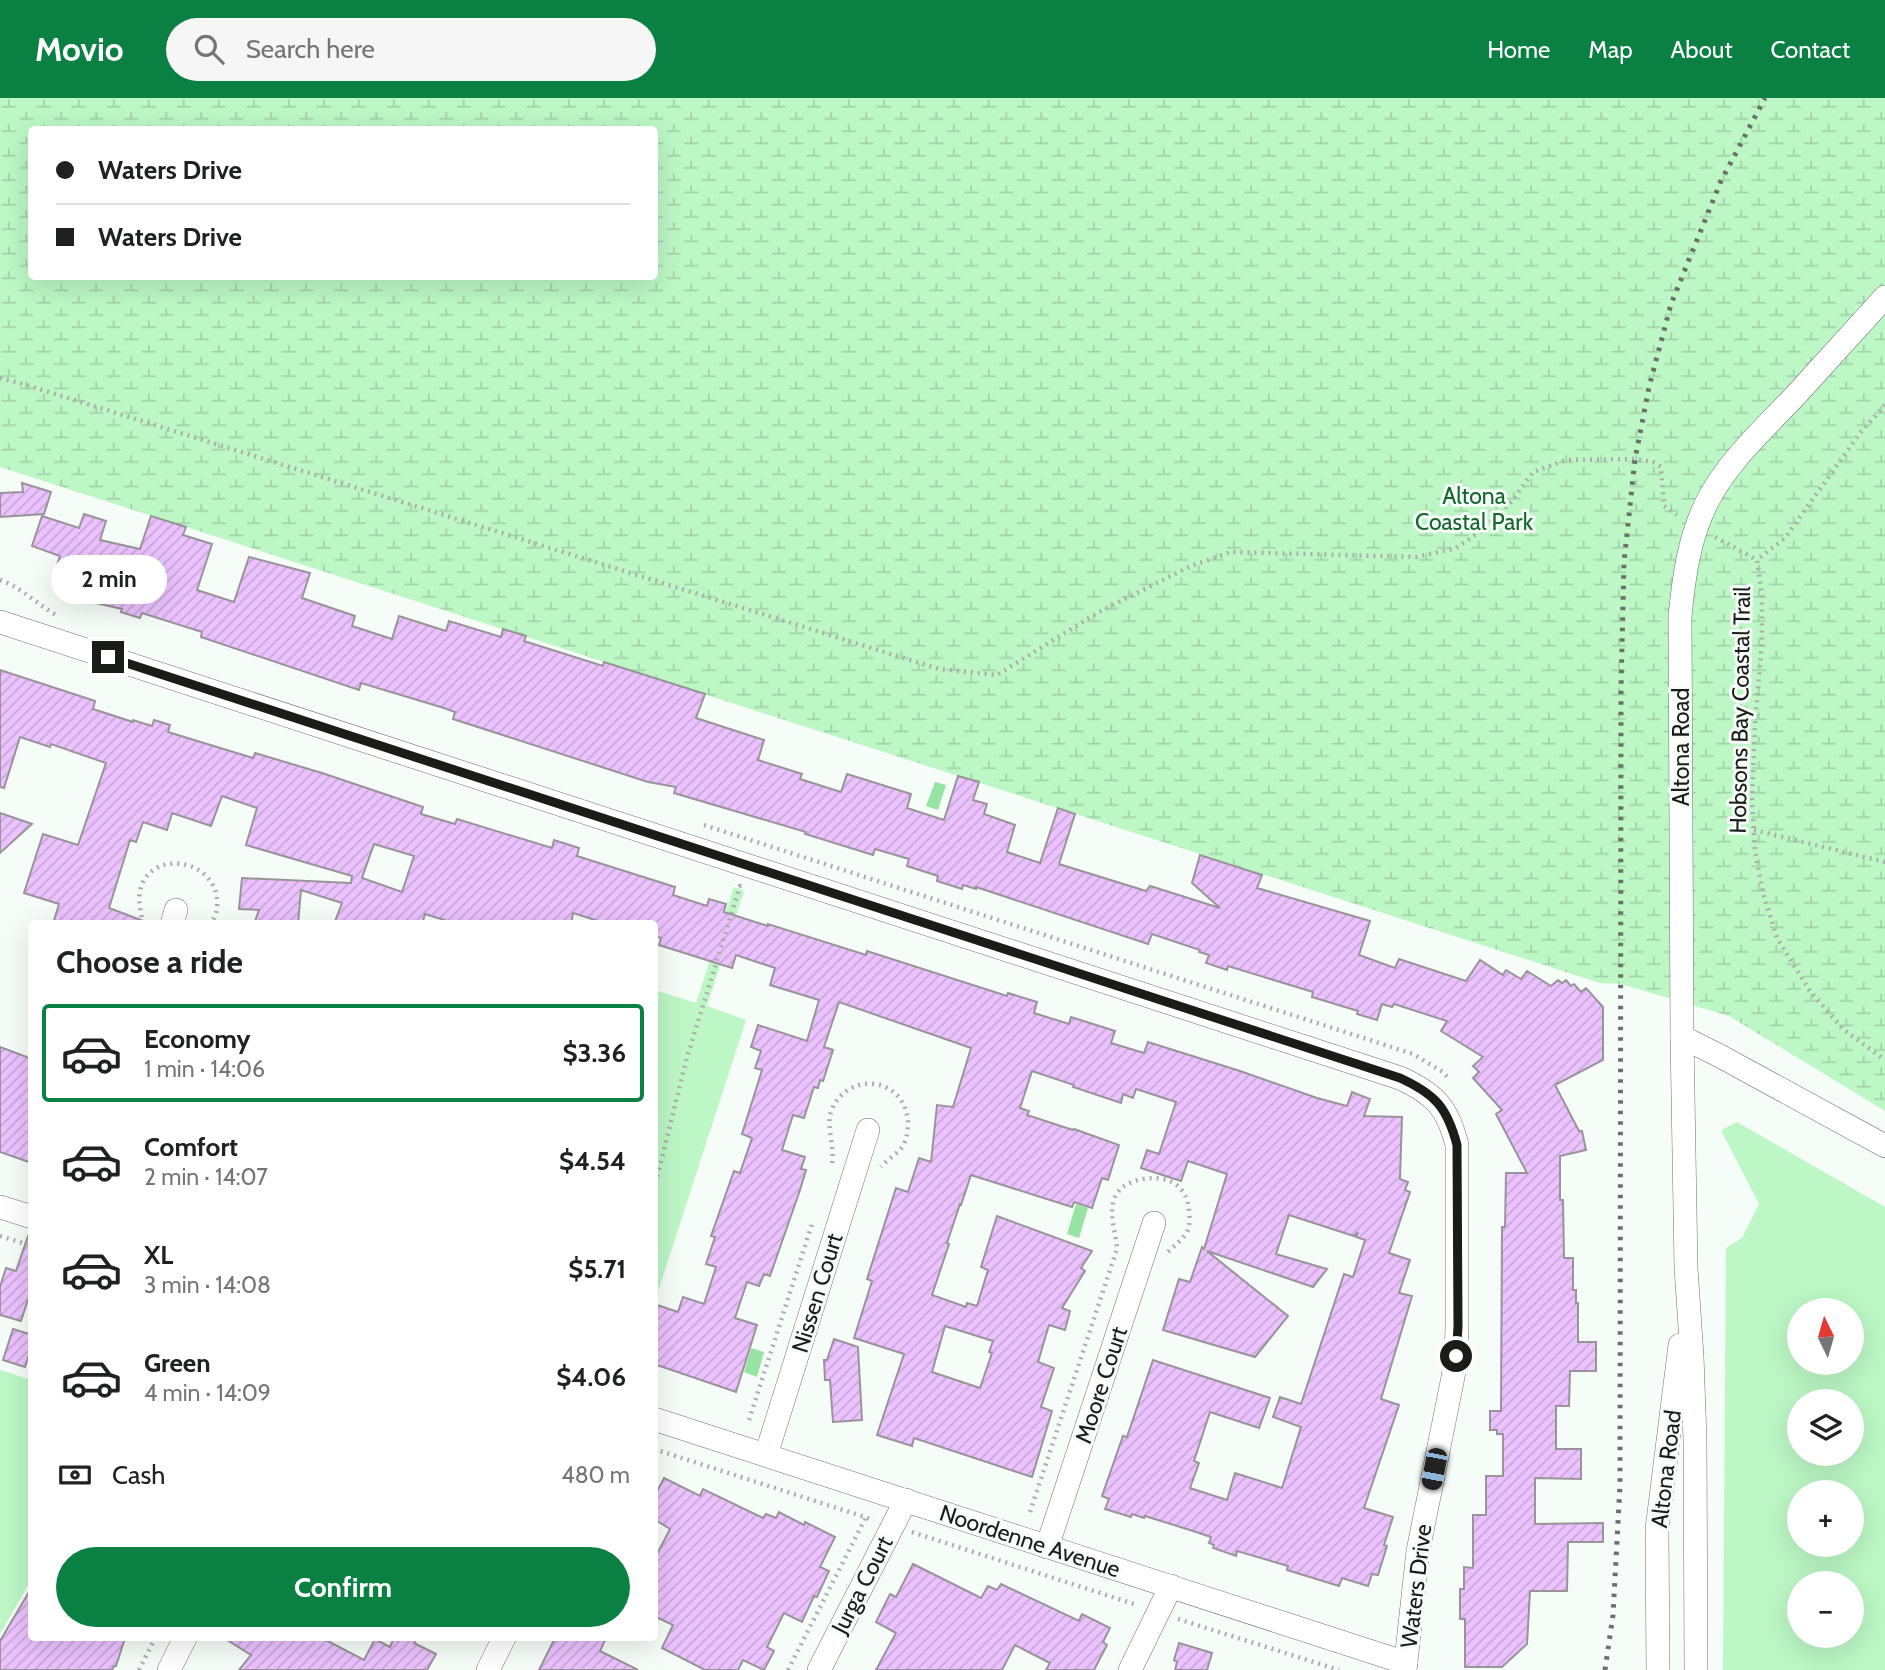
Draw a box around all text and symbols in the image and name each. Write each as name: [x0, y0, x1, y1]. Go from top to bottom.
search box: [166, 18, 656, 81]
text: Movio: [35, 29, 124, 69]
icon: search: [190, 30, 228, 68]
text: Search here: [246, 33, 375, 65]
text: Home: [1487, 35, 1550, 64]
text: Map: [1588, 35, 1633, 64]
text: About: [1671, 35, 1733, 64]
text: Contact: [1771, 35, 1850, 64]
text: Waters Drive: [98, 154, 242, 186]
text: Waters Drive: [98, 221, 242, 253]
park label: Altona Coastal Park: [1415, 482, 1534, 536]
callout: 2 min: [50, 556, 166, 604]
text: 2 min: [81, 565, 137, 593]
street label: Hobsons Bay Coastal Trail: [1724, 586, 1756, 834]
route end: [92, 641, 124, 673]
street label: Altona Road: [1667, 688, 1695, 806]
text: Choose a ride: [56, 942, 243, 981]
icon: car: [60, 1022, 123, 1085]
text: Economy: [144, 1023, 250, 1055]
text: $3.36: [563, 1037, 626, 1069]
text: 1 min · 14:06: [144, 1055, 265, 1083]
icon: car: [60, 1130, 123, 1193]
text: Comfort: [144, 1131, 238, 1163]
text: $4.54: [559, 1145, 626, 1177]
text: 2 min · 14:07: [144, 1163, 268, 1191]
street label: Nissen Court: [786, 1230, 848, 1356]
icon: car: [60, 1238, 123, 1301]
text: XL: [144, 1239, 173, 1271]
text: $5.71: [568, 1253, 626, 1285]
text: 3 min · 14:08: [144, 1271, 271, 1299]
north arrow: [1787, 1298, 1864, 1376]
map controls: [1787, 1298, 1864, 1648]
street label: Moore Court: [1069, 1323, 1133, 1447]
route start: [1440, 1340, 1472, 1372]
icon: car: [60, 1346, 123, 1409]
text: Green: [144, 1347, 211, 1379]
text: $4.06: [556, 1361, 626, 1393]
text: 4 min · 14:09: [144, 1379, 271, 1407]
button: layers: [1787, 1389, 1864, 1466]
street label: Altona Road: [1645, 1408, 1687, 1530]
car: [1420, 1446, 1449, 1492]
icon: cash: [56, 1456, 94, 1494]
text: Cash: [112, 1459, 165, 1491]
text: 480 m: [561, 1461, 630, 1489]
button: +: [1787, 1480, 1864, 1557]
street label: Noordenne Avenue: [936, 1499, 1124, 1583]
street label: Waters Drive: [1395, 1522, 1438, 1650]
street label: Jurga Court: [825, 1531, 899, 1639]
button: Confirm: [56, 1547, 630, 1627]
button: −: [1787, 1571, 1864, 1648]

